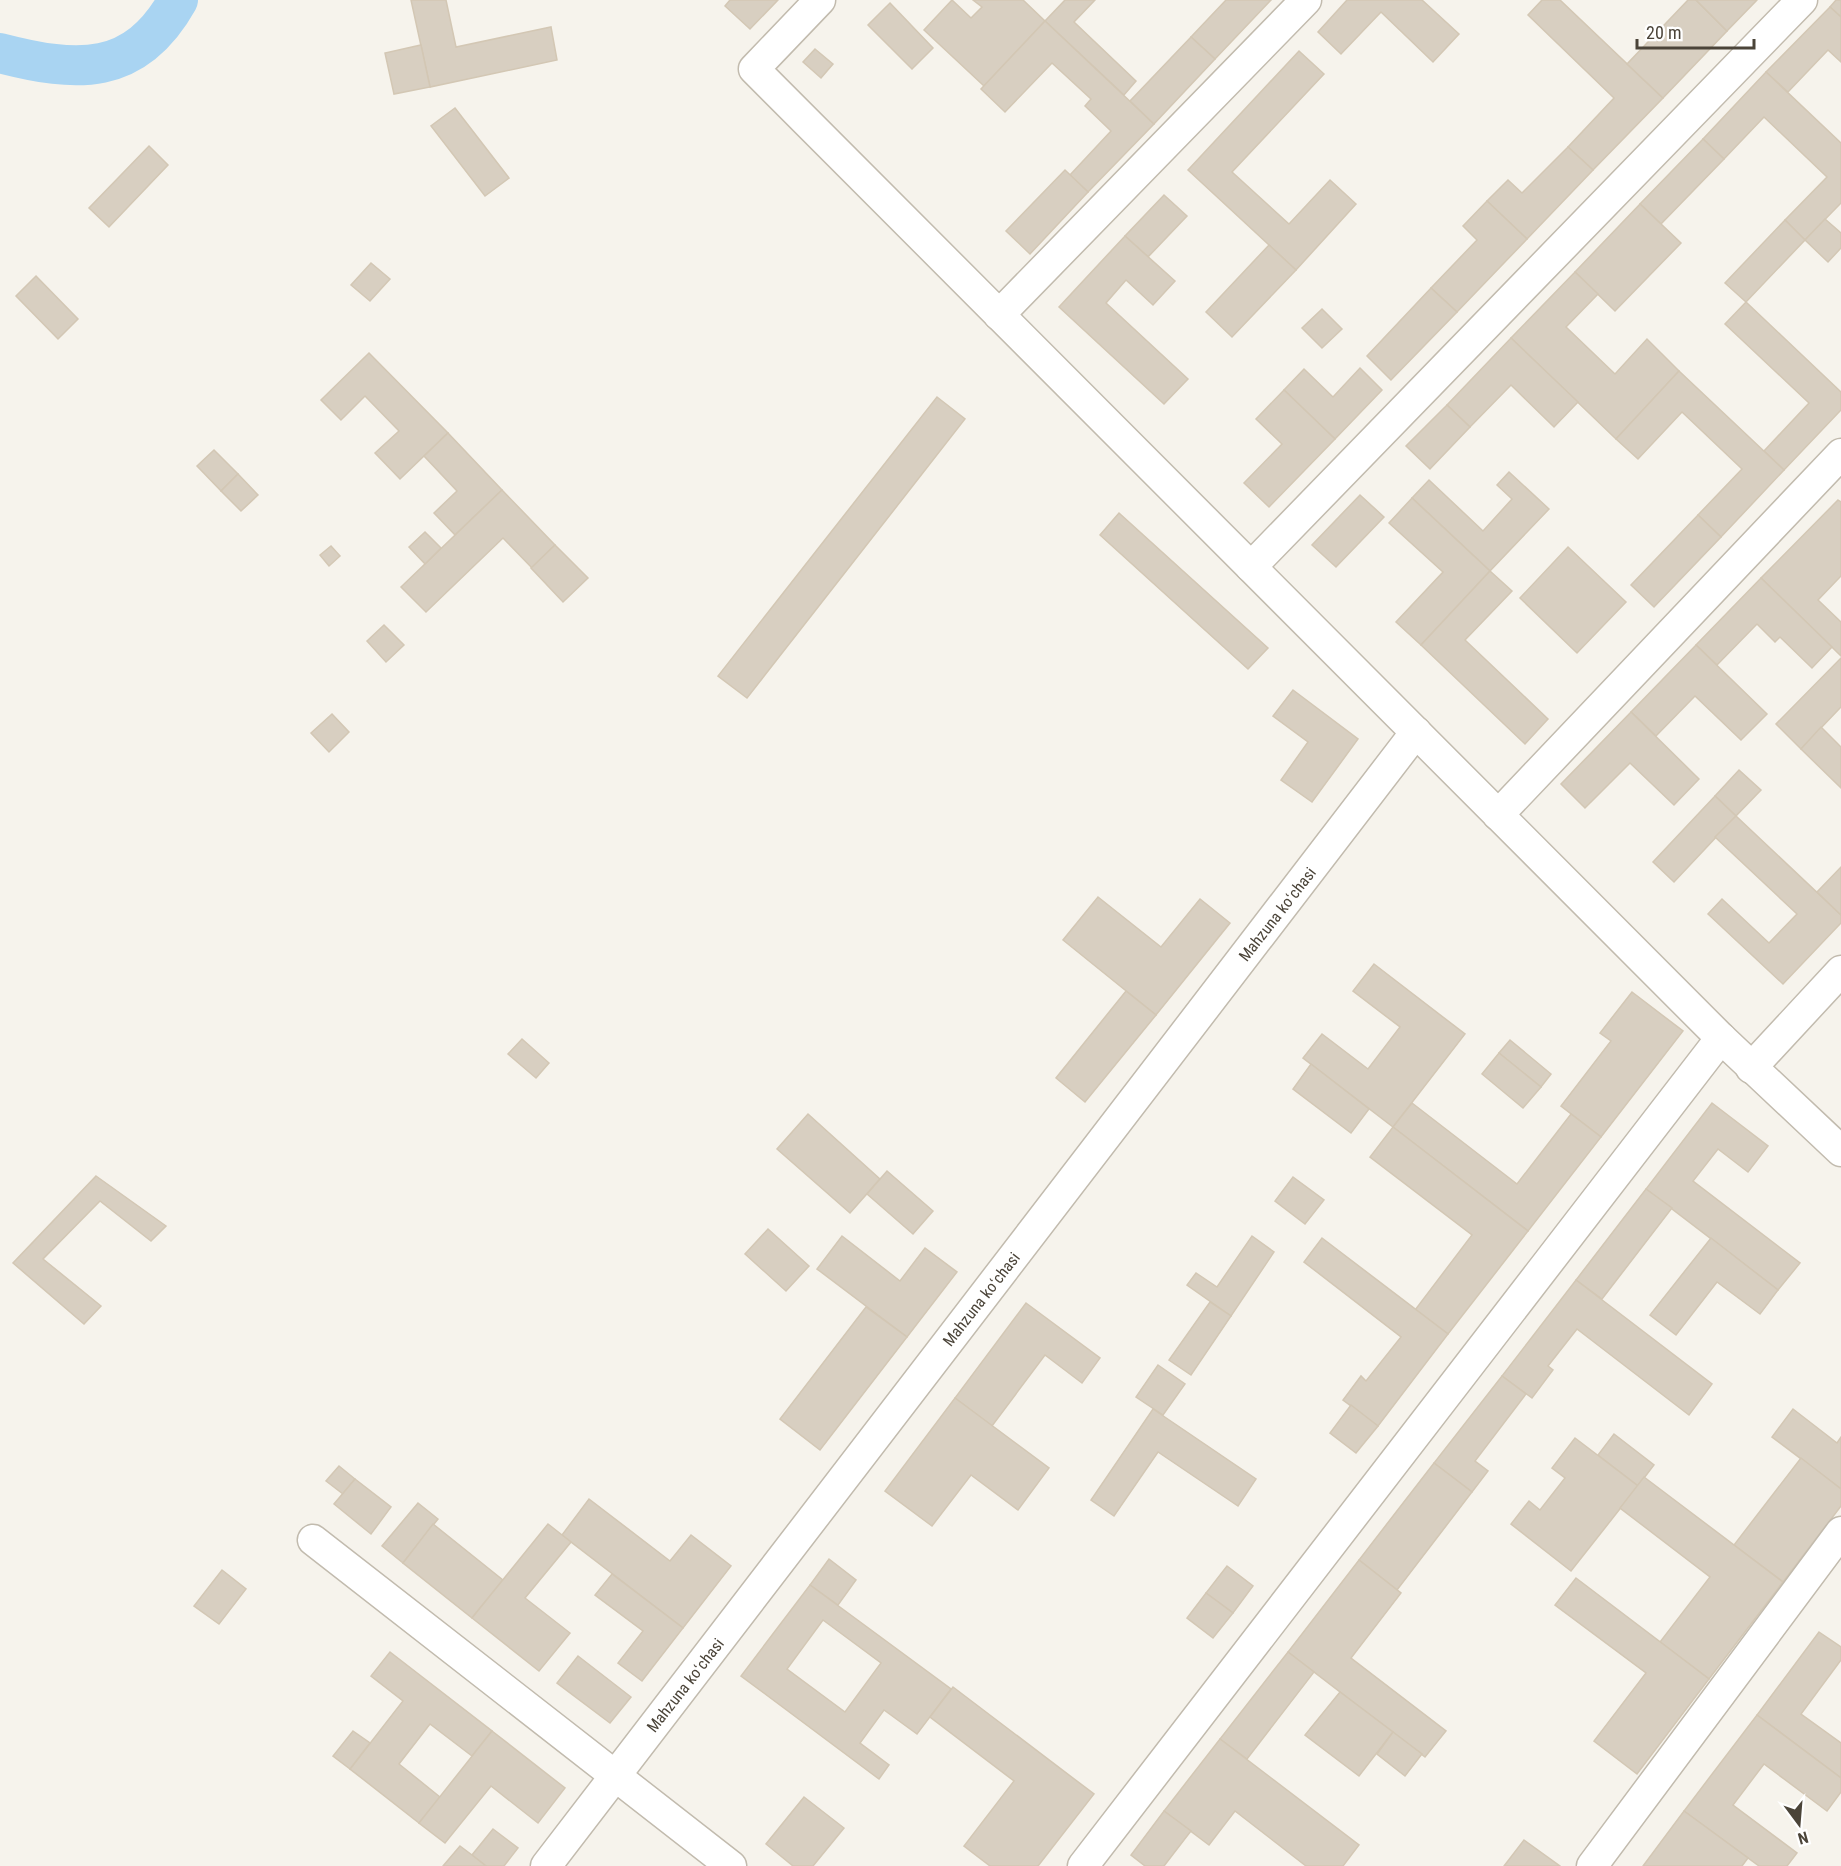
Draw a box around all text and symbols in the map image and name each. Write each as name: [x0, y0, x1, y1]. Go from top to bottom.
scale bar: [1637, 12, 1754, 50]
text: 20 m: [1646, 22, 1681, 43]
street label: Mahzuna koʻchasi: [1235, 864, 1320, 965]
street label: Mahzuna koʻchasi: [939, 1249, 1024, 1350]
street label: Mahzuna koʻchasi: [643, 1635, 728, 1736]
north arrow: [1769, 1794, 1829, 1854]
text: N: [1796, 1827, 1810, 1848]

